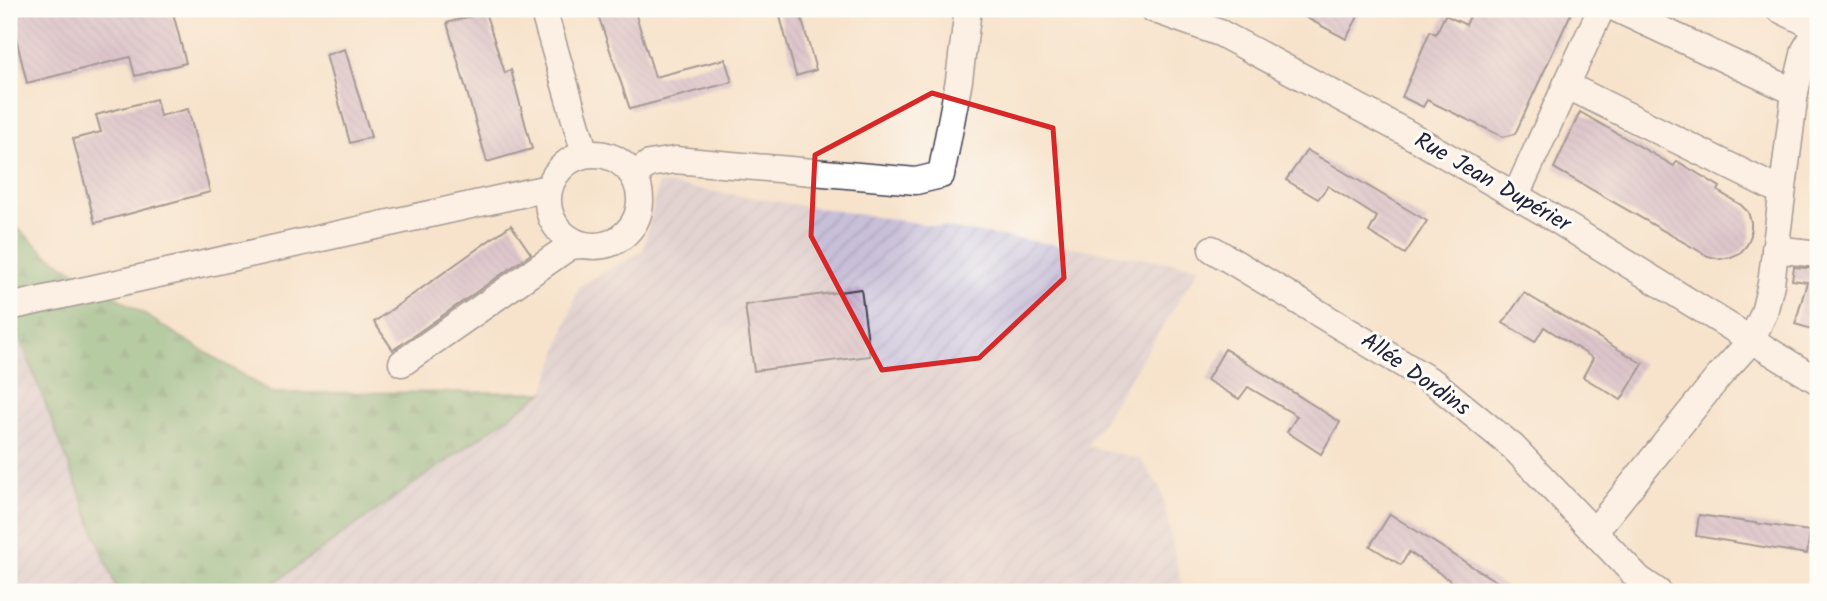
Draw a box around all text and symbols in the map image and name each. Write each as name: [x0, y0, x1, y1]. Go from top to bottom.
street label: Rue Jean Dupérier: [1407, 124, 1578, 243]
street label: Allée Dordins: [1353, 324, 1477, 426]

